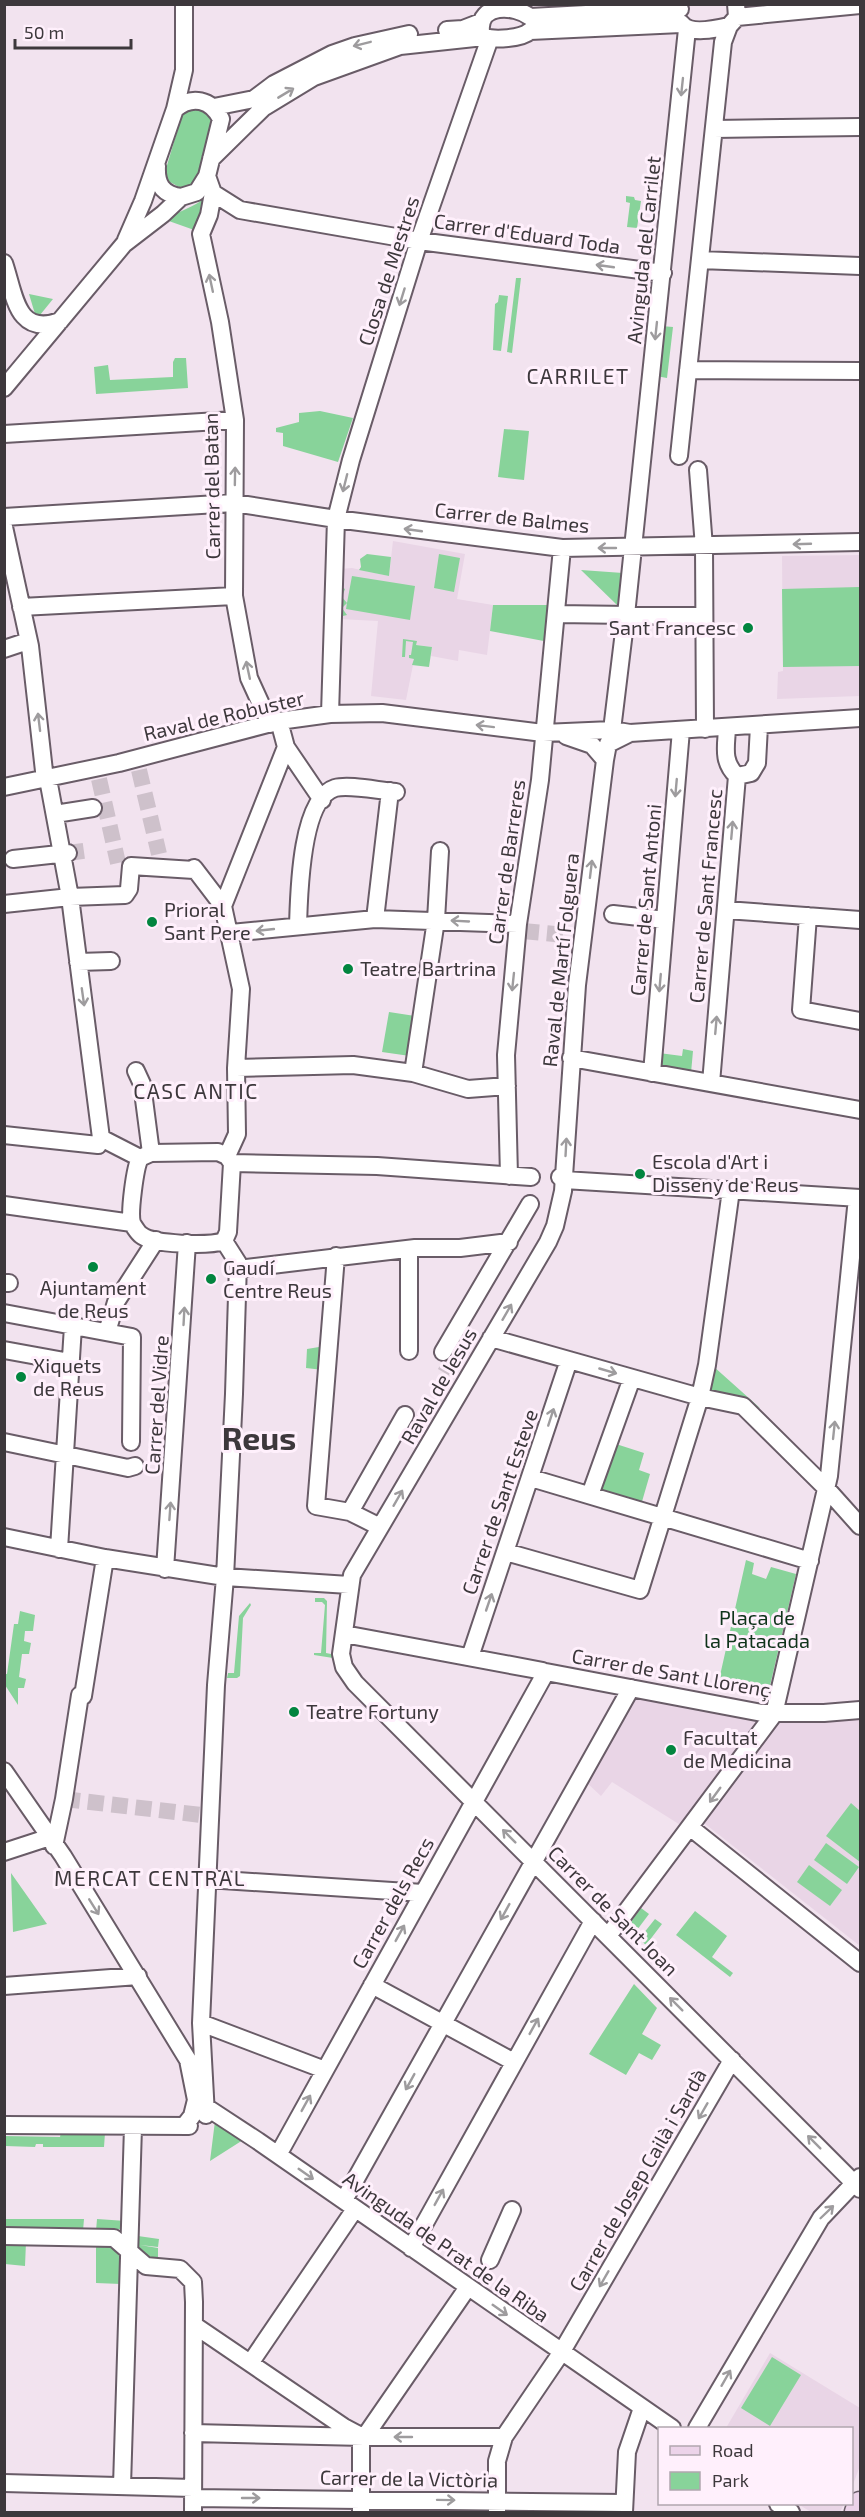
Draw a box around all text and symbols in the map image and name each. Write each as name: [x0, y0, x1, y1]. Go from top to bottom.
scale bar: [15, 12, 130, 50]
text: 50 m: [24, 21, 64, 43]
one-way arrow: [353, 39, 372, 51]
one-way arrow: [677, 77, 688, 97]
one-way arrow: [277, 87, 294, 99]
street label: Avinguda del Carrilet: [621, 155, 665, 345]
street label: Closa de Mestres: [353, 193, 424, 348]
street label: Carrer d'Eduard Toda: [432, 208, 622, 258]
one-way arrow: [595, 260, 615, 271]
one-way arrow: [205, 274, 217, 293]
one-way arrow: [396, 287, 407, 306]
one-way arrow: [650, 321, 661, 341]
district label: CARRILET: [526, 363, 630, 388]
street label: Carrer del Batan: [198, 412, 224, 560]
one-way arrow: [229, 466, 241, 486]
one-way arrow: [338, 473, 350, 492]
street label: Carrer de Balmes: [434, 497, 591, 537]
one-way arrow: [404, 524, 424, 535]
one-way arrow: [793, 538, 813, 550]
one-way arrow: [598, 542, 618, 554]
place label: Sant Francesc: [609, 615, 736, 639]
marker: Sant Francesc: [741, 621, 755, 635]
one-way arrow: [242, 660, 253, 680]
street label: Raval de Robuster: [141, 685, 307, 745]
one-way arrow: [33, 712, 44, 732]
one-way arrow: [476, 720, 495, 731]
street label: Carrer de Barreres: [483, 778, 529, 946]
one-way arrow: [670, 778, 681, 798]
street label: Carrer de Sant Francesc: [684, 788, 726, 1004]
street label: Carrer de Sant Antoni: [625, 803, 665, 997]
one-way arrow: [727, 821, 738, 841]
street label: Raval de Martí Folguera: [537, 852, 583, 1068]
one-way arrow: [585, 859, 596, 879]
place label: Prioral Sant Pere: [164, 897, 251, 944]
marker: Prioral Sant Pere: [145, 915, 159, 929]
one-way arrow: [450, 915, 470, 926]
one-way arrow: [256, 925, 276, 936]
place label: Teatre Bartrina: [360, 956, 496, 980]
marker: Teatre Bartrina: [341, 962, 355, 976]
one-way arrow: [507, 972, 518, 991]
one-way arrow: [654, 972, 665, 992]
one-way arrow: [78, 986, 89, 1006]
one-way arrow: [711, 1015, 722, 1035]
district label: CASC ANTIC: [133, 1078, 259, 1103]
one-way arrow: [561, 1137, 572, 1157]
place label: Escola d'Art i Disseny de Reus: [652, 1149, 799, 1196]
marker: Escola d'Art i Disseny de Reus: [633, 1167, 647, 1181]
place label: Gaudí Centre Reus: [223, 1255, 332, 1302]
marker: Ajuntament de Reus: [86, 1260, 100, 1274]
marker: Gaudí Centre Reus: [204, 1272, 218, 1286]
place label: Ajuntament de Reus: [40, 1275, 147, 1322]
one-way arrow: [502, 1303, 513, 1321]
one-way arrow: [178, 1307, 189, 1327]
street label: Raval de Jesus: [395, 1323, 481, 1448]
street label: Carrer del Vidre: [139, 1334, 173, 1475]
place label: Xiquets de Reus: [33, 1353, 104, 1400]
one-way arrow: [598, 1366, 617, 1377]
marker: Xiquets de Reus: [14, 1370, 28, 1384]
street label: Carrer de Sant Esteve: [456, 1406, 542, 1597]
one-way arrow: [546, 1408, 557, 1427]
district label: Reus: [222, 1418, 296, 1456]
one-way arrow: [828, 1421, 839, 1440]
one-way arrow: [392, 1490, 404, 1507]
one-way arrow: [165, 1501, 176, 1521]
one-way arrow: [484, 1593, 495, 1612]
park label: Plaça de la Patacada: [704, 1605, 810, 1652]
street label: Carrer de Sant Llorenç: [570, 1643, 772, 1702]
place label: Teatre Fortuny: [306, 1699, 439, 1723]
marker: Teatre Fortuny: [287, 1705, 301, 1719]
place label: Facultat de Medicina: [683, 1725, 792, 1772]
marker: Facultat de Medicina: [664, 1743, 678, 1757]
one-way arrow: [709, 1787, 721, 1803]
one-way arrow: [501, 1829, 516, 1844]
street label: Carrer dels Recs: [346, 1833, 438, 1972]
street label: Carrer de Sant Joan: [544, 1840, 684, 1980]
district label: MERCAT CENTRAL: [54, 1865, 246, 1890]
one-way arrow: [89, 1898, 101, 1915]
one-way arrow: [499, 1903, 511, 1920]
one-way arrow: [395, 1925, 407, 1942]
one-way arrow: [669, 1997, 684, 2011]
one-way arrow: [528, 2018, 540, 2035]
street label: Carrer de Josep Cailà i Sardà: [564, 2064, 711, 2295]
one-way arrow: [404, 2073, 416, 2090]
one-way arrow: [301, 2095, 312, 2113]
one-way arrow: [696, 2102, 708, 2119]
one-way arrow: [806, 2135, 821, 2150]
street label: Avinguda de Prat de la Riba: [339, 2166, 554, 2327]
one-way arrow: [297, 2168, 313, 2180]
one-way arrow: [434, 2189, 446, 2206]
one-way arrow: [820, 2204, 835, 2219]
one-way arrow: [598, 2270, 610, 2287]
one-way arrow: [492, 2304, 508, 2316]
one-way arrow: [721, 2370, 733, 2387]
legend: [658, 2427, 853, 2505]
one-way arrow: [394, 2431, 414, 2443]
text: Road: [712, 2439, 753, 2461]
street label: Carrer de la Victòria: [320, 2464, 498, 2492]
text: Park: [712, 2469, 749, 2491]
one-way arrow: [241, 2493, 261, 2504]
one-way arrow: [436, 2494, 456, 2506]

